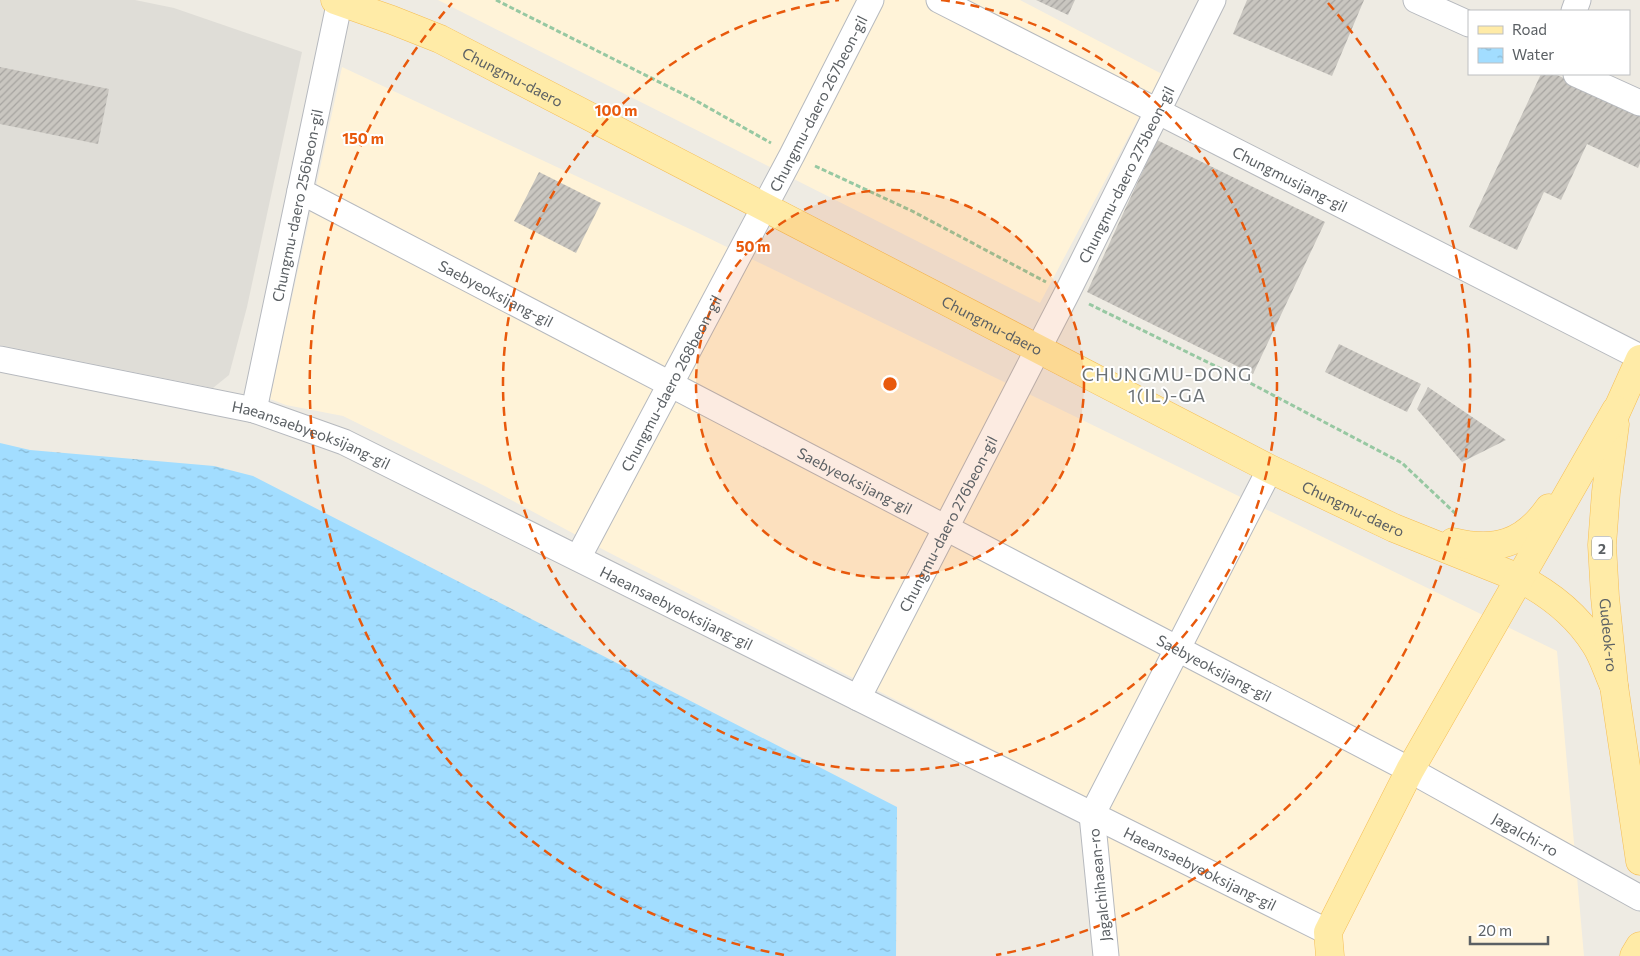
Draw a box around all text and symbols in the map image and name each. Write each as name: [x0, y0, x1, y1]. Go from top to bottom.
legend: [1468, 10, 1630, 75]
street label: Chungmu-daero 267beon-gil: [765, 12, 871, 195]
text: Road: [1512, 20, 1547, 38]
street label: Chungmu-daero: [459, 43, 566, 110]
text: Water: [1512, 45, 1554, 63]
street label: Chungmu-daero 275beon-gil: [1074, 83, 1178, 266]
text: 100 m: [595, 101, 637, 119]
street label: Chungmu-daero 256beon-gil: [268, 107, 326, 303]
text: 150 m: [342, 129, 384, 147]
street label: Chungmusijang-gil: [1230, 142, 1351, 216]
text: 50 m: [736, 237, 770, 255]
street label: Saebyeoksijang-gil: [436, 256, 556, 331]
street label: Chungmu-daero 268beon-gil: [617, 292, 725, 474]
street label: Chungmu-daero: [939, 292, 1046, 359]
district label: CHUNGMU-DONG 1(IL)-GA: [1082, 363, 1252, 406]
centre of rings: [881, 375, 899, 393]
street label: Haeansaebyeoksijang-gil: [230, 397, 393, 473]
street label: Chungmu-daero 276beon-gil: [895, 433, 1001, 615]
street label: Saebyeoksijang-gil: [795, 443, 915, 518]
street label: Chungmu-daero: [1299, 477, 1407, 540]
road number: 2: [1592, 536, 1612, 560]
street label: Haeansaebyeoksijang-gil: [597, 562, 756, 653]
street label: Gudeok-ro: [1596, 597, 1622, 673]
street label: Saebyeoksijang-gil: [1154, 631, 1274, 705]
street label: Jagalchi-ro: [1489, 809, 1562, 860]
street label: Haeansaebyeoksijang-gil: [1121, 823, 1279, 914]
street label: Jagalchihaean-ro: [1084, 828, 1114, 942]
scale bar: [1470, 914, 1548, 946]
text: 20 m: [1478, 921, 1512, 939]

